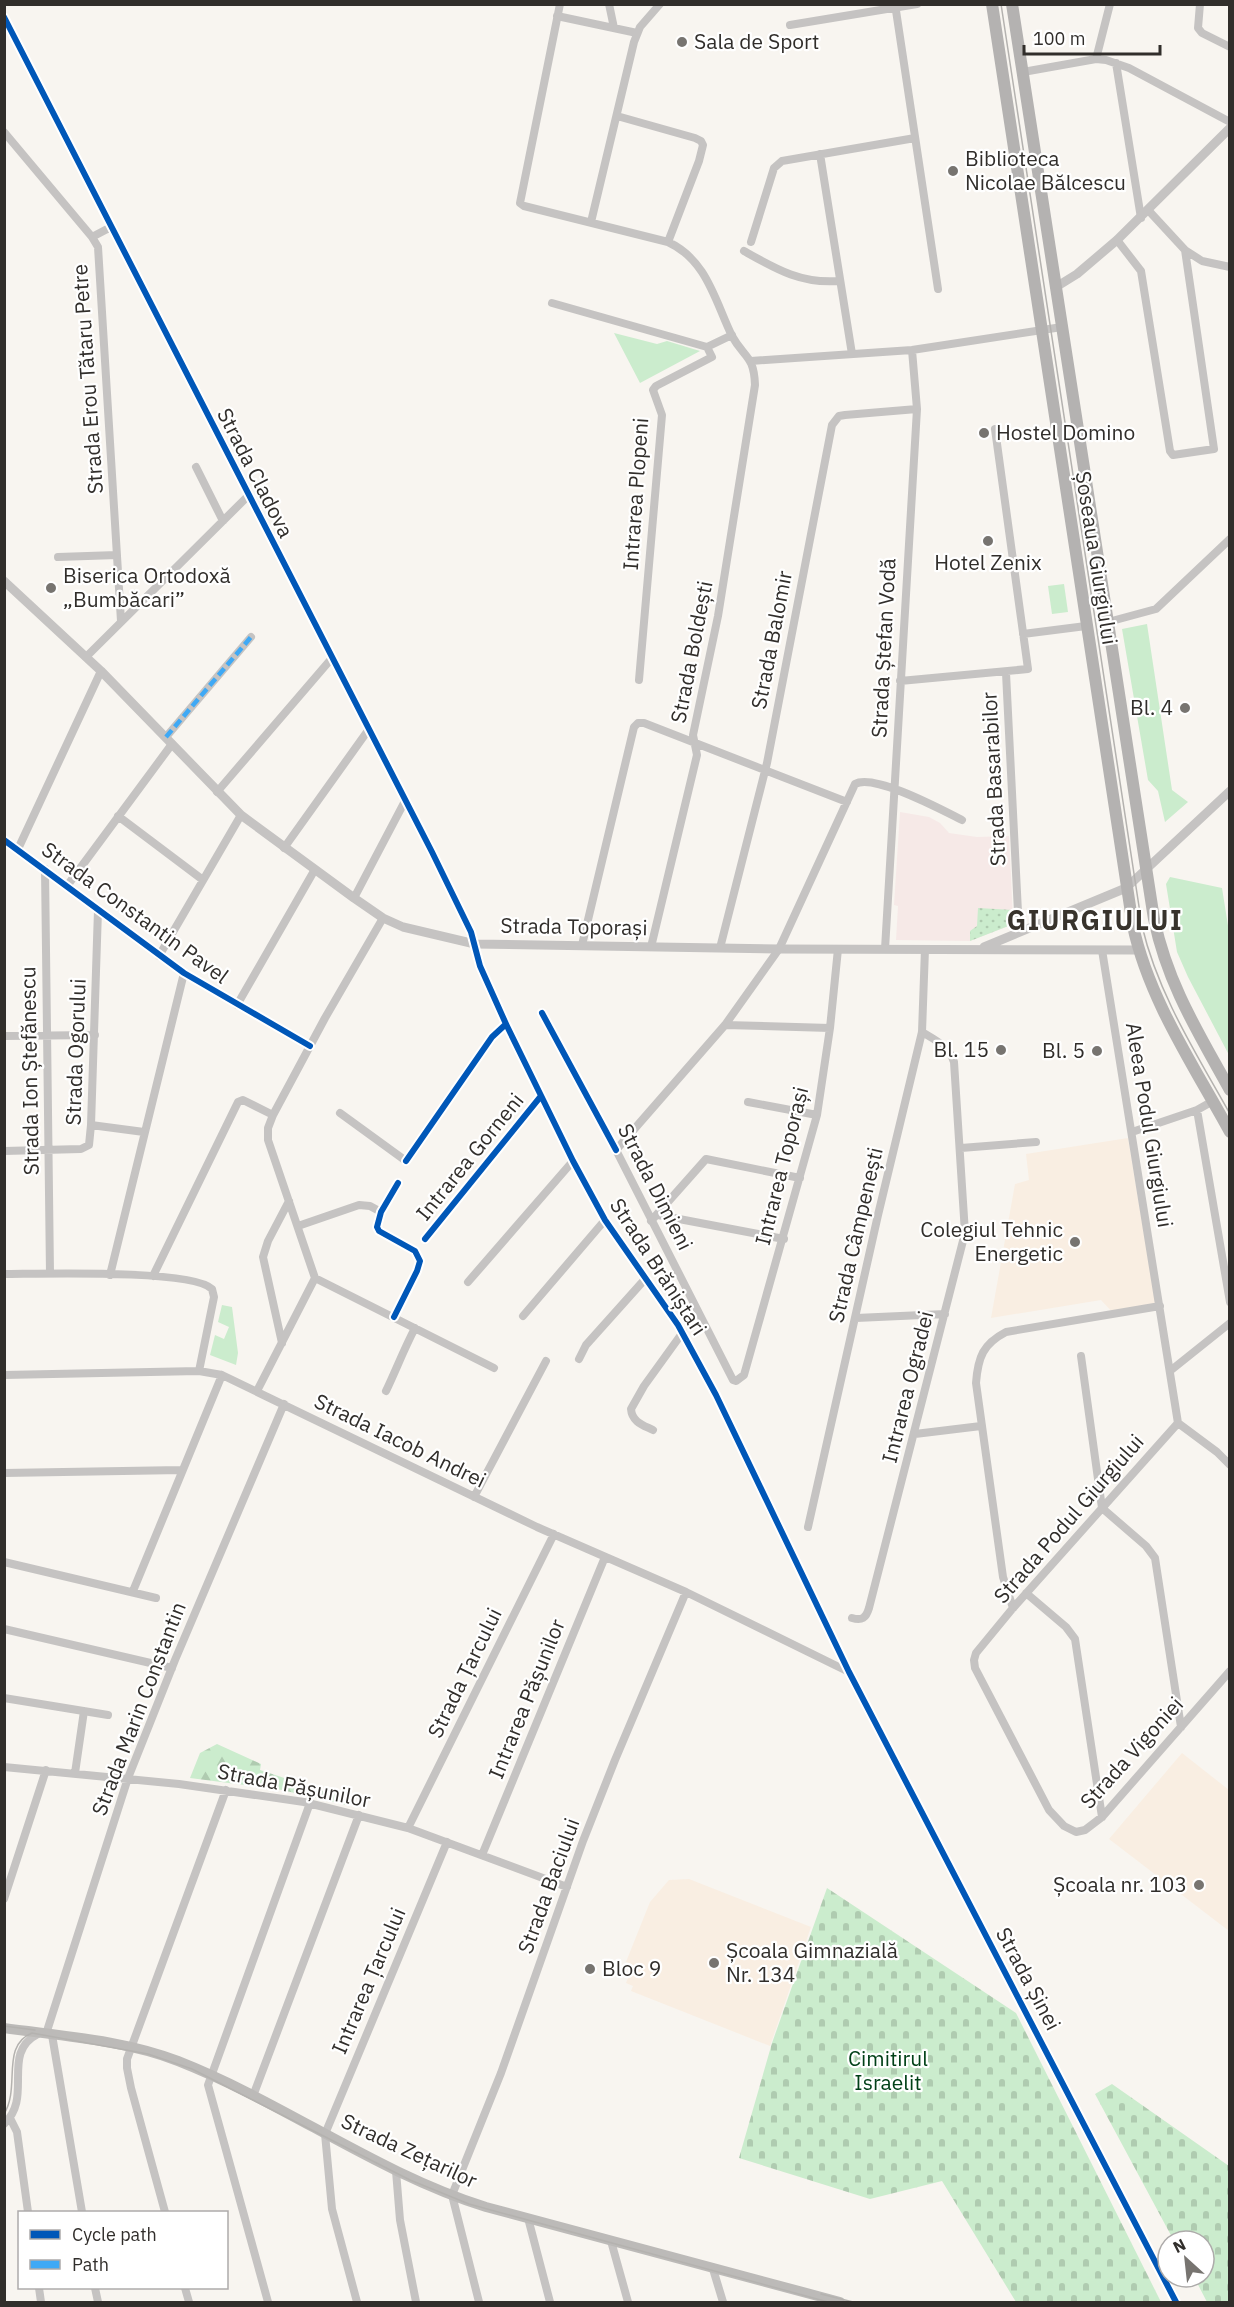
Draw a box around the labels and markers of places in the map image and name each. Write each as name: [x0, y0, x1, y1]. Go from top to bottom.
place label: Sala de Sport: [694, 27, 819, 55]
marker: Sala de Sport: [675, 35, 689, 49]
place label: Biblioteca Nicolae Bălcescu: [965, 144, 1126, 196]
marker: Biblioteca Nicolae Bălcescu: [946, 164, 960, 178]
place label: Hostel Domino: [996, 418, 1135, 446]
marker: Hostel Domino: [977, 426, 991, 440]
marker: Hotel Zenix: [981, 534, 995, 548]
place label: Hotel Zenix: [934, 548, 1042, 576]
place label: Biserica Ortodoxă „Bumbăcari”: [63, 561, 231, 613]
marker: Biserica Ortodoxă „Bumbăcari”: [44, 581, 58, 595]
place label: Bl. 4: [1130, 693, 1173, 721]
marker: Bl. 4: [1178, 701, 1192, 715]
place label: Bl. 15: [933, 1035, 989, 1063]
place label: Bl. 5: [1042, 1036, 1085, 1064]
marker: Bl. 15: [994, 1043, 1008, 1057]
marker: Bl. 5: [1090, 1044, 1104, 1058]
place label: Colegiul Tehnic Energetic: [920, 1215, 1063, 1267]
marker: Colegiul Tehnic Energetic: [1068, 1235, 1082, 1249]
place label: Școala nr. 103: [1053, 1870, 1187, 1898]
marker: Școala nr. 103: [1192, 1878, 1206, 1892]
place label: Școala Gimnazială Nr. 134: [726, 1936, 898, 1988]
place label: Bloc 9: [602, 1954, 661, 1982]
marker: Școala Gimnazială Nr. 134: [707, 1956, 721, 1970]
marker: Bloc 9: [583, 1962, 597, 1976]

